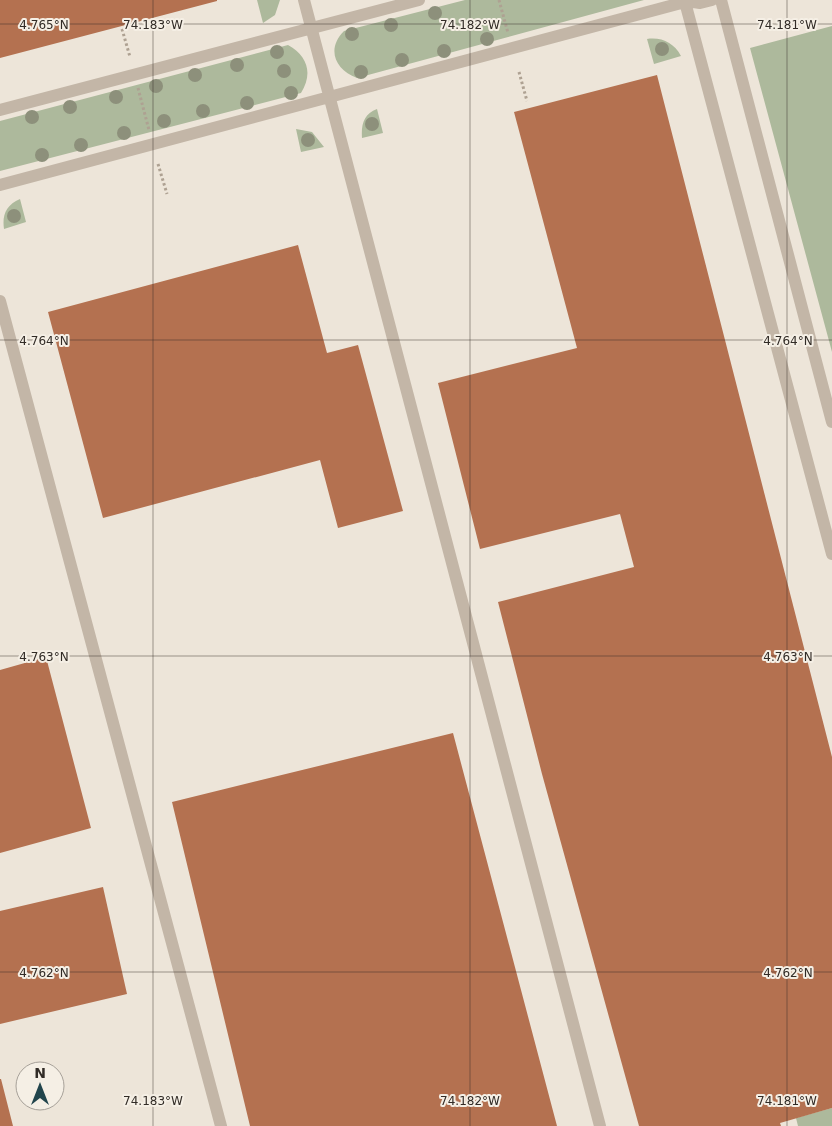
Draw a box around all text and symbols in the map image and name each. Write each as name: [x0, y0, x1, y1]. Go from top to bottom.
text: 4.765°N: [19, 18, 69, 32]
text: 74.183°W: [123, 18, 183, 32]
text: 74.182°W: [440, 18, 500, 32]
text: 74.181°W: [757, 18, 817, 32]
text: 4.764°N: [19, 334, 69, 348]
text: 4.764°N: [763, 334, 813, 348]
text: 4.763°N: [19, 650, 69, 664]
text: 4.763°N: [763, 650, 813, 664]
text: 4.762°N: [19, 966, 69, 980]
text: 4.762°N: [763, 966, 813, 980]
north arrow: [15, 1061, 65, 1111]
text: N: [34, 1065, 46, 1081]
text: 74.183°W: [123, 1094, 183, 1108]
text: 74.182°W: [440, 1094, 500, 1108]
text: 74.181°W: [757, 1094, 817, 1108]

